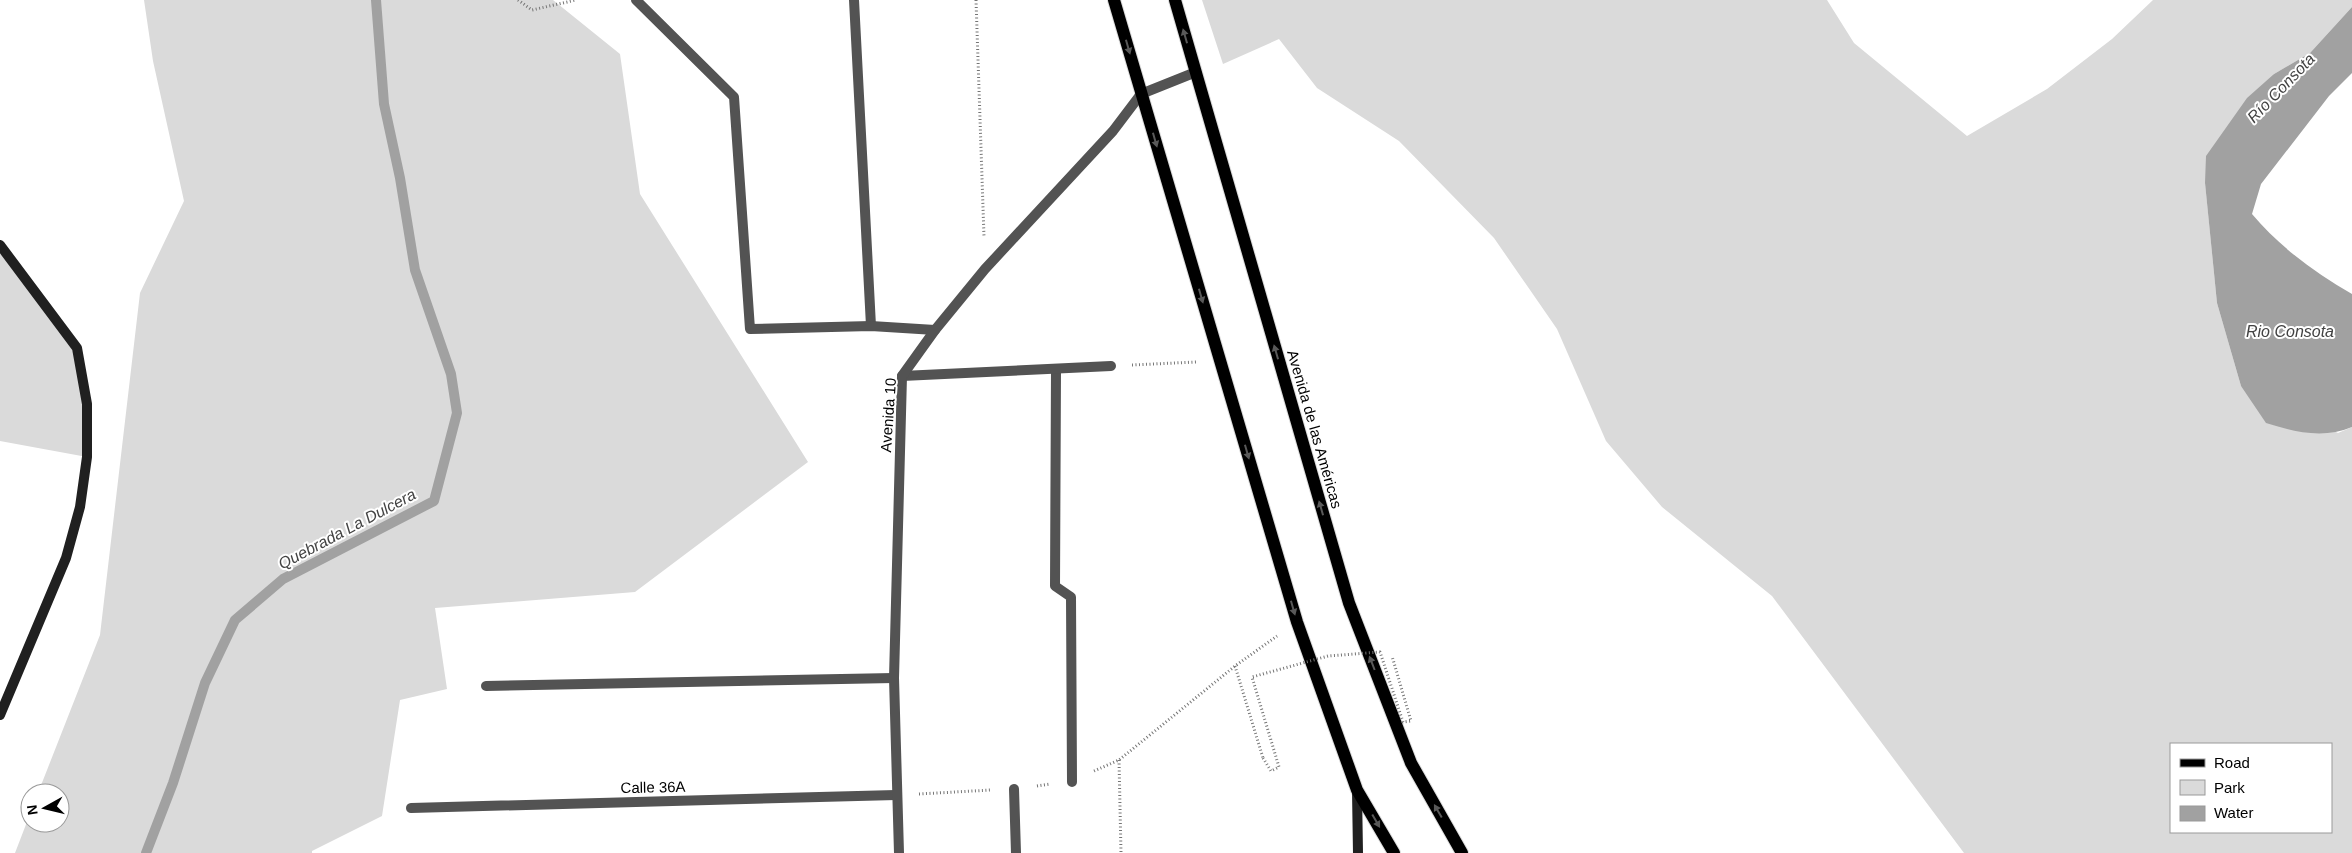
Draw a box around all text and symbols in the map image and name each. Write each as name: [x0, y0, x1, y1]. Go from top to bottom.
one-way arrow: [1181, 29, 1189, 44]
one-way arrow: [1124, 39, 1132, 54]
water label: Río Consota: [2244, 50, 2318, 126]
one-way arrow: [1152, 133, 1160, 148]
one-way arrow: [1198, 289, 1206, 304]
water label: Rio Consota: [2246, 323, 2334, 340]
one-way arrow: [1272, 345, 1280, 360]
street label: Avenida de las Américas: [1284, 348, 1346, 510]
street label: Avenida 10: [877, 377, 899, 453]
one-way arrow: [1243, 445, 1251, 460]
water label: Quebrada La Dulcera: [275, 486, 419, 572]
one-way arrow: [1317, 501, 1325, 516]
one-way arrow: [1289, 601, 1297, 616]
one-way arrow: [1368, 655, 1375, 670]
legend: [2170, 743, 2332, 833]
text: Road: [2214, 754, 2250, 771]
street label: Calle 36A: [620, 778, 686, 796]
text: Park: [2214, 779, 2245, 796]
north arrow: [20, 783, 70, 833]
text: N: [23, 804, 41, 816]
one-way arrow: [1434, 804, 1443, 817]
text: Water: [2214, 804, 2253, 821]
one-way arrow: [1371, 815, 1380, 828]

